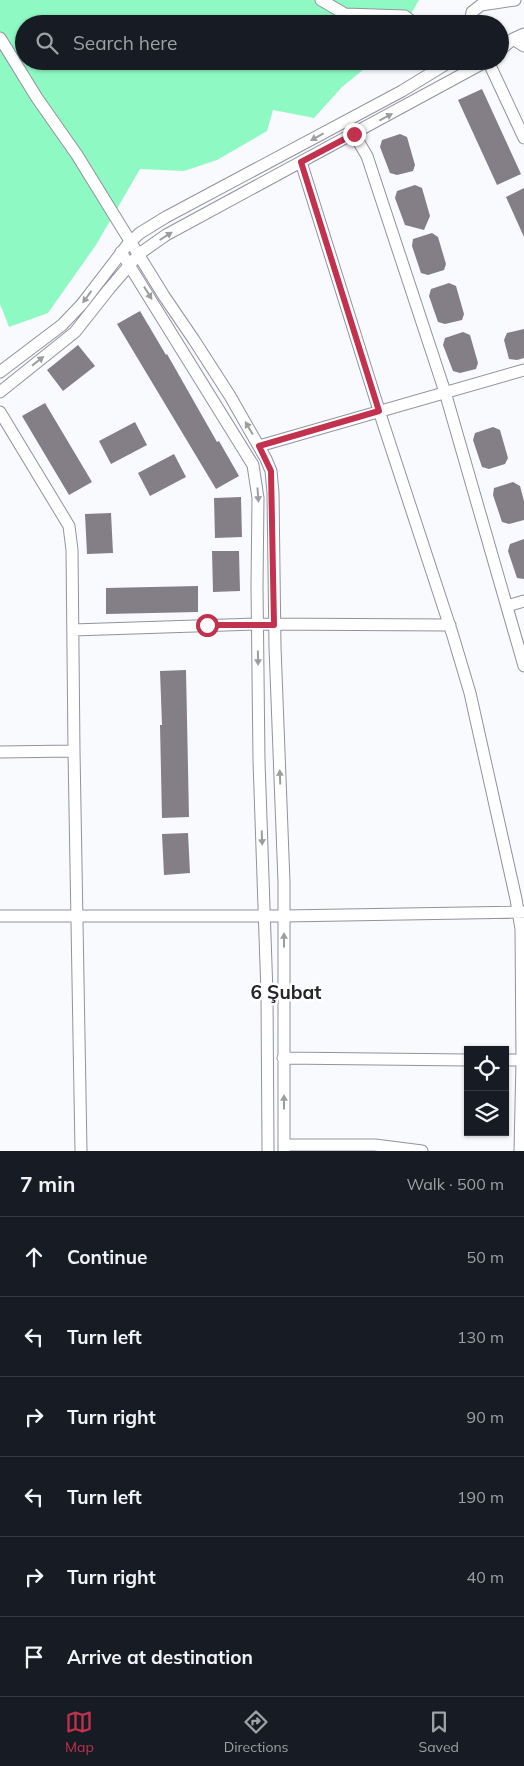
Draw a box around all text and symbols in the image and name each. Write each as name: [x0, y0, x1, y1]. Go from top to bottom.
search box: [15, 15, 509, 70]
icon: search: [33, 29, 61, 57]
text: Search here: [73, 31, 177, 55]
one-way arrow: [378, 113, 393, 121]
route end: [343, 123, 366, 146]
one-way arrow: [310, 132, 324, 141]
one-way arrow: [159, 231, 172, 241]
one-way arrow: [143, 286, 152, 299]
one-way arrow: [82, 290, 92, 304]
one-way arrow: [31, 356, 44, 367]
one-way arrow: [244, 422, 253, 435]
one-way arrow: [254, 487, 262, 503]
route start: [196, 614, 219, 637]
one-way arrow: [254, 650, 262, 666]
one-way arrow: [275, 769, 283, 785]
one-way arrow: [258, 830, 266, 846]
one-way arrow: [280, 932, 288, 948]
district label: 6 Şubat: [251, 980, 321, 1004]
map controls: [464, 1046, 509, 1136]
button: locate: [464, 1046, 509, 1091]
button: layers: [464, 1091, 509, 1136]
one-way arrow: [279, 1094, 287, 1110]
text: 7 min: [20, 1171, 75, 1197]
text: Walk · 500 m: [406, 1174, 504, 1194]
icon: ahead: [20, 1243, 48, 1271]
text: Continue: [67, 1245, 147, 1269]
text: 50 m: [467, 1247, 504, 1267]
icon: left: [20, 1323, 48, 1351]
text: Turn left: [67, 1325, 142, 1349]
text: 130 m: [457, 1327, 504, 1347]
icon: right: [20, 1403, 48, 1431]
text: Turn right: [67, 1405, 156, 1429]
text: 90 m: [467, 1407, 504, 1427]
icon: left: [20, 1483, 48, 1511]
text: Turn left: [67, 1485, 142, 1509]
text: 190 m: [457, 1487, 504, 1507]
icon: right: [20, 1563, 48, 1591]
text: Turn right: [67, 1565, 156, 1589]
text: 40 m: [467, 1567, 504, 1587]
icon: arrive: [20, 1643, 48, 1671]
text: Arrive at destination: [67, 1645, 253, 1669]
tab: Map: [65, 1708, 94, 1756]
tab: Directions: [224, 1708, 289, 1756]
tab: Saved: [419, 1708, 459, 1756]

